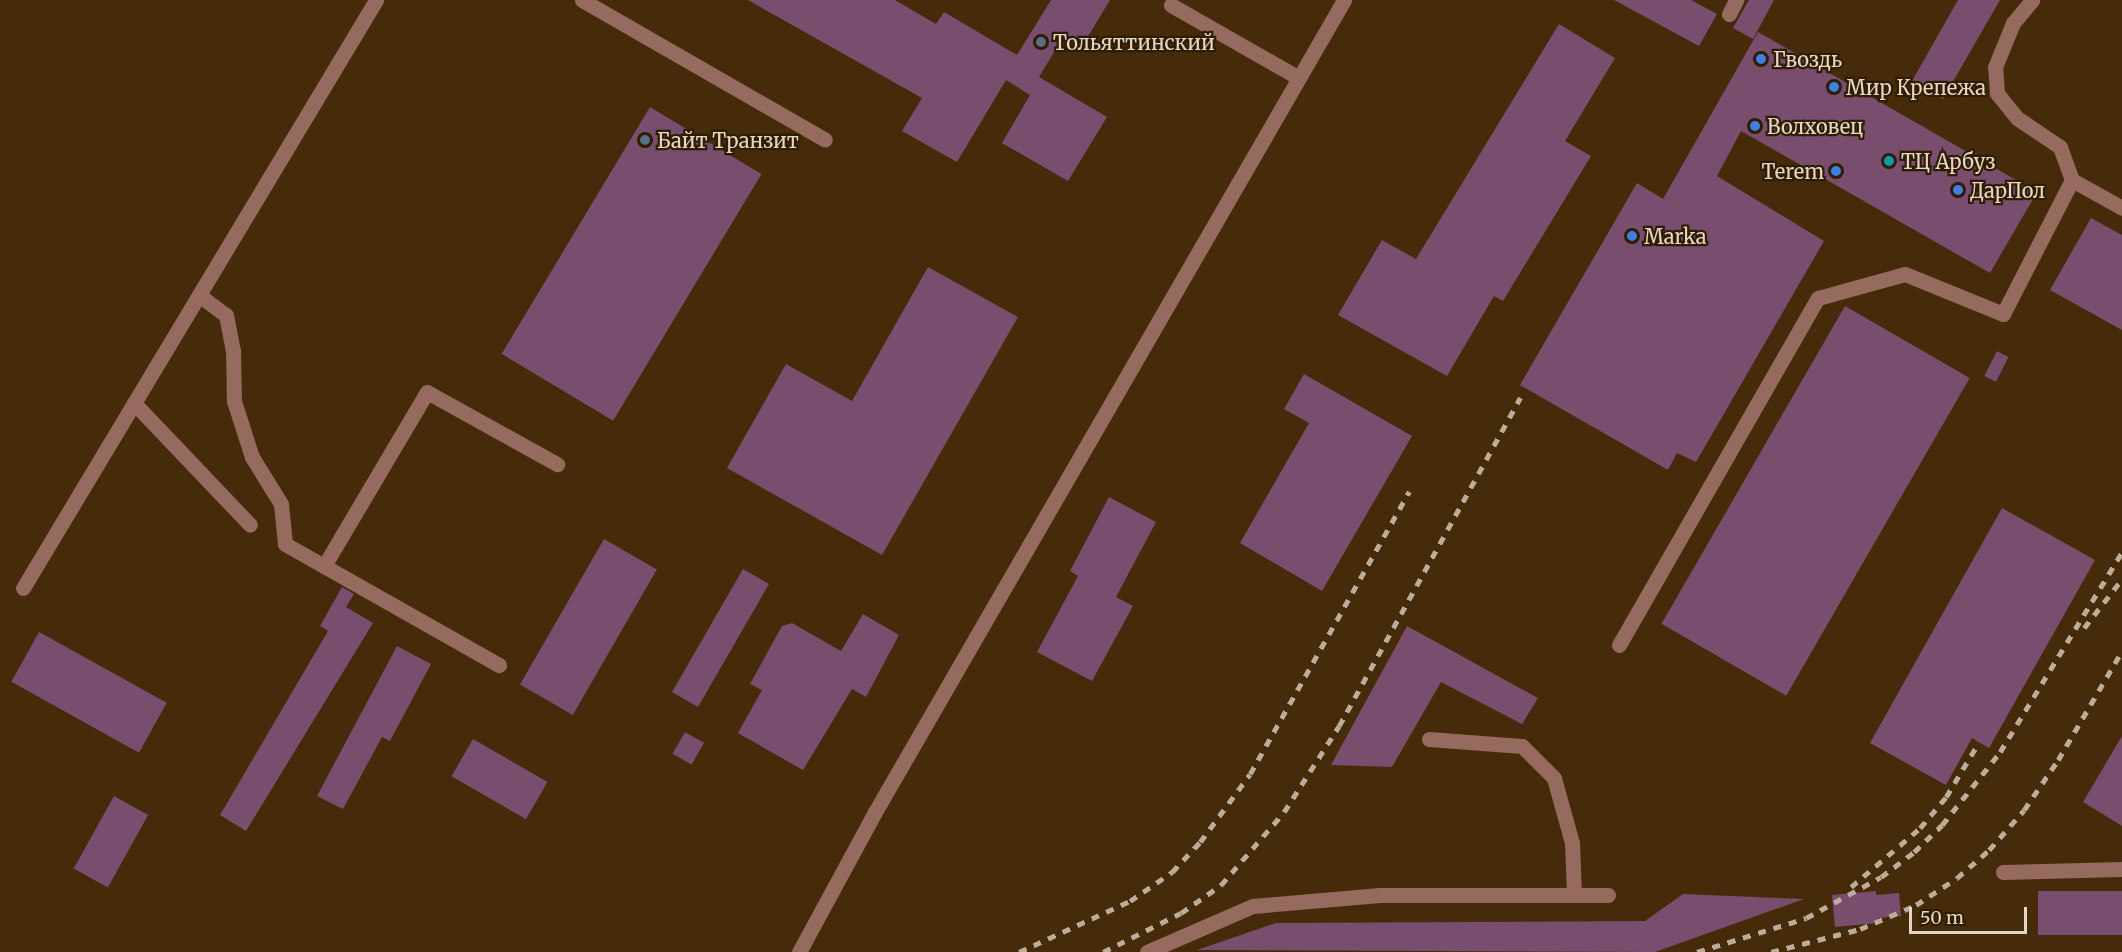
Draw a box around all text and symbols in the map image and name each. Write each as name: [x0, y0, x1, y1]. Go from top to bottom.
place label: Тольяттинский: [1053, 30, 1215, 54]
marker: Тольяттинский: [1034, 35, 1048, 49]
place label: Гвоздь: [1773, 47, 1842, 71]
marker: Гвоздь: [1754, 52, 1768, 66]
place label: Мир Крепежа: [1846, 75, 1986, 99]
marker: Мир Крепежа: [1827, 80, 1841, 94]
place label: Волховец: [1767, 114, 1864, 138]
marker: Волховец: [1748, 119, 1762, 133]
place label: Байт Транзит: [657, 128, 799, 152]
marker: Байт Транзит: [638, 133, 652, 147]
place label: ТЦ Арбуз: [1901, 149, 1995, 173]
marker: ТЦ Арбуз: [1882, 154, 1896, 168]
place label: Terem: [1762, 159, 1824, 183]
marker: Terem: [1829, 164, 1843, 178]
place label: ДарПол: [1970, 178, 2045, 202]
marker: ДарПол: [1951, 183, 1965, 197]
place label: Marka: [1644, 224, 1706, 248]
marker: Marka: [1625, 229, 1639, 243]
scale bar: [1912, 895, 2030, 933]
text: 50 m: [1920, 906, 1964, 929]

